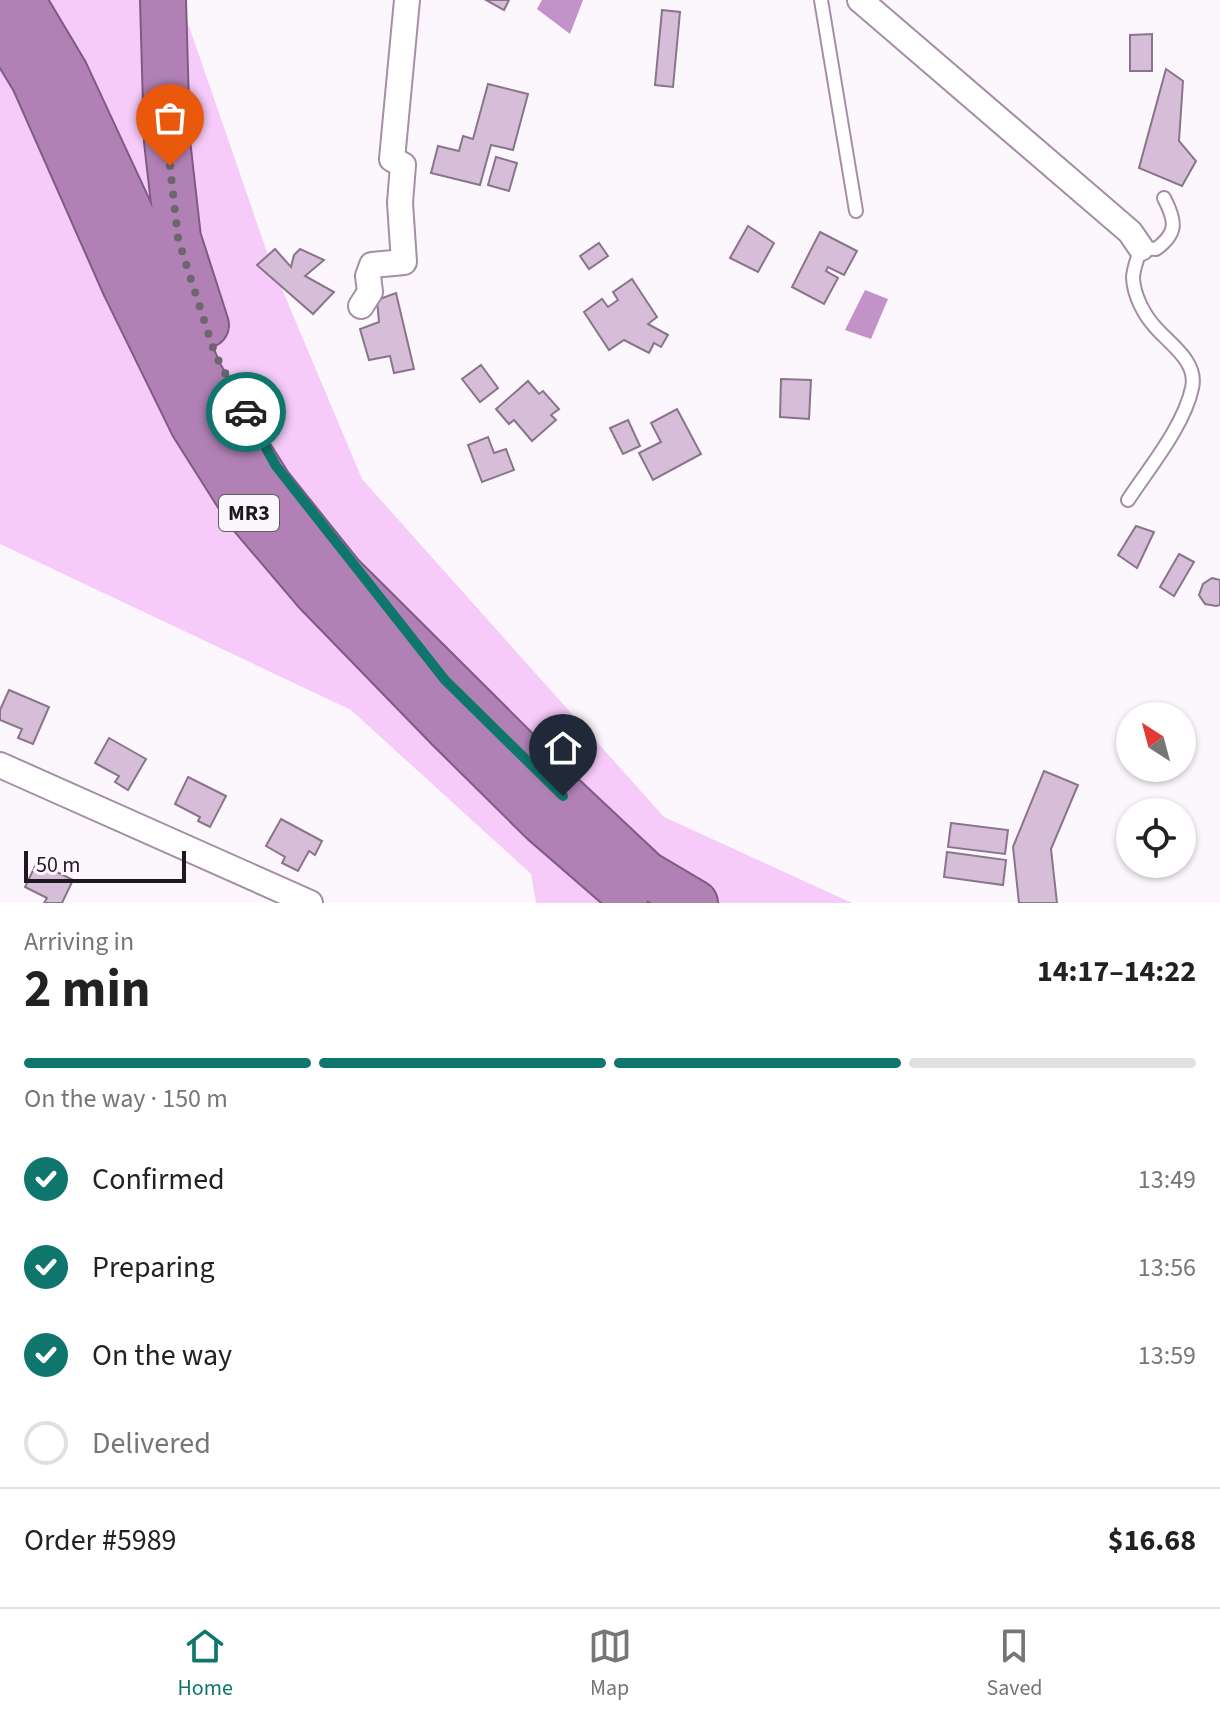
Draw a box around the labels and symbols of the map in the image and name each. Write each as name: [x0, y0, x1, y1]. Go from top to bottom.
pin: [136, 84, 204, 166]
courier: [206, 372, 286, 452]
road number: MR3: [219, 495, 279, 531]
north arrow: [1116, 702, 1196, 782]
pin: [529, 714, 597, 796]
scale bar: [24, 847, 186, 883]

